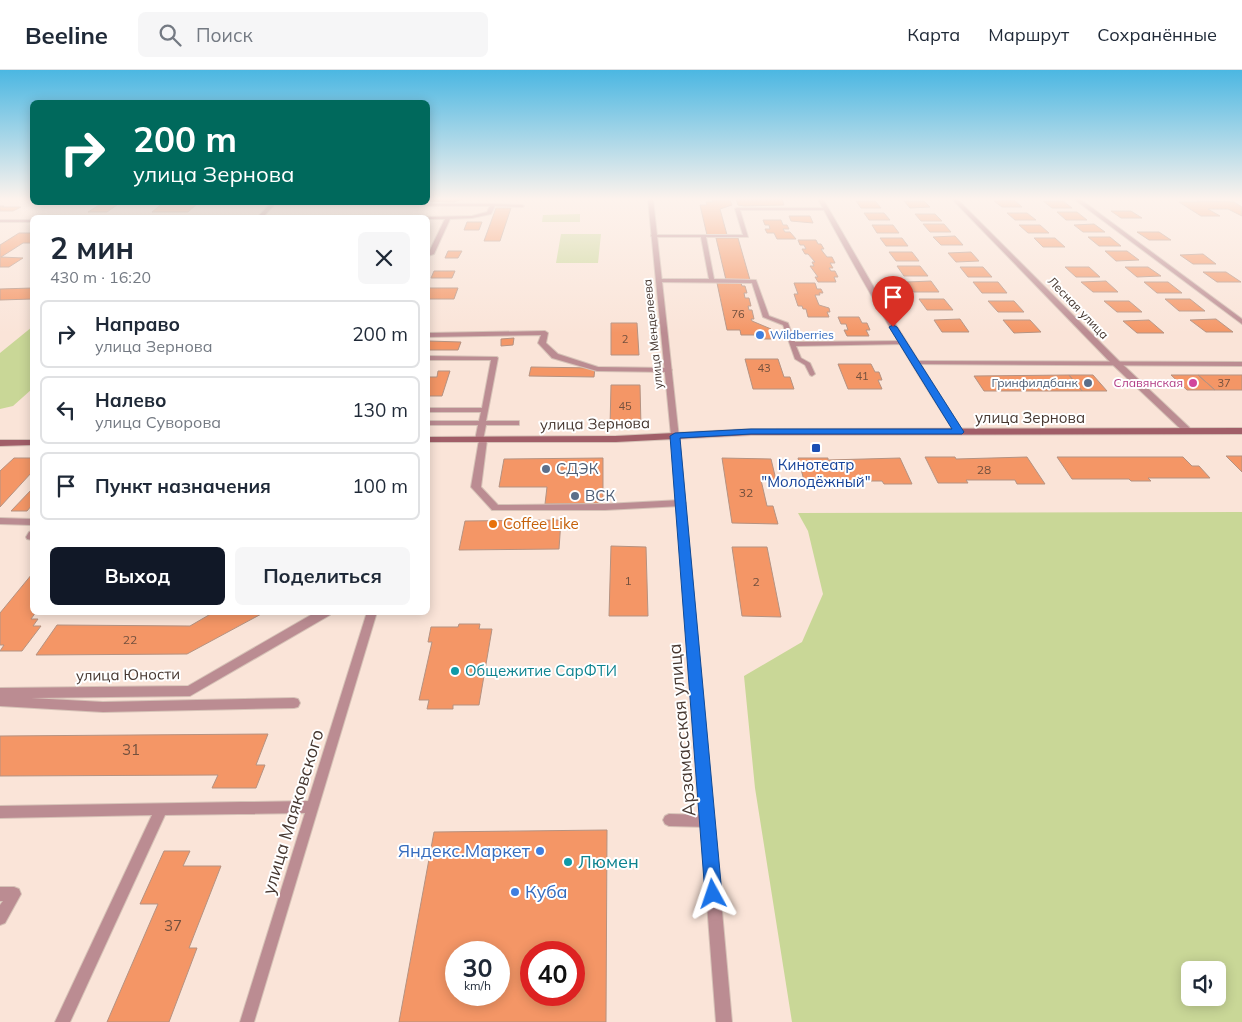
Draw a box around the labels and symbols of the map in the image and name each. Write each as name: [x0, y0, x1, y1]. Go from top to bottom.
street label: Лесная улица: [1045, 273, 1112, 342]
pin: [872, 276, 914, 327]
street label: улица Менделеева: [639, 278, 666, 390]
house number: 76: [731, 307, 745, 321]
place label: Wildberries: [770, 327, 834, 342]
marker: Wildberries: [754, 329, 766, 341]
house number: 2: [622, 332, 629, 346]
house number: 43: [757, 361, 771, 375]
house number: 41: [855, 369, 869, 383]
place label: Гринфилдбанк: [991, 375, 1079, 390]
place label: Славянская: [1114, 375, 1183, 390]
house number: 37: [1217, 376, 1231, 390]
marker: Гринфилдбанк: [1082, 377, 1094, 389]
marker: Славянская: [1187, 377, 1199, 389]
house number: 45: [618, 399, 632, 413]
street label: улица Зернова: [975, 408, 1085, 427]
street label: улица Зернова: [540, 413, 650, 434]
marker: Кинотеатр "Молодёжный": [810, 442, 822, 454]
place label: Кинотеатр "Молодёжный": [761, 455, 871, 491]
place label: СДЭК: [556, 459, 599, 478]
house number: 28: [977, 462, 991, 477]
marker: СДЭК: [540, 463, 552, 475]
house number: 32: [739, 485, 753, 500]
place label: ВСК: [585, 486, 615, 505]
marker: ВСК: [569, 490, 581, 502]
place label: Coffee Like: [503, 514, 579, 533]
marker: Coffee Like: [487, 518, 499, 530]
house number: 1: [624, 573, 632, 588]
house number: 2: [752, 574, 760, 589]
house number: 22: [123, 632, 137, 647]
street label: Арзамасская улица: [662, 643, 701, 817]
place label: Общежитие СарФТИ: [465, 661, 617, 680]
street label: улица Юности: [76, 664, 180, 685]
marker: Общежитие СарФТИ: [449, 665, 461, 677]
street label: улица Маяковского: [256, 727, 329, 897]
house number: 31: [122, 740, 140, 759]
place label: Яндекс.Маркет: [398, 839, 531, 862]
marker: Яндекс.Маркет: [534, 845, 546, 857]
place label: Люмен: [578, 850, 639, 873]
marker: Люмен: [562, 856, 574, 868]
position arrow: [686, 867, 738, 919]
place label: Куба: [525, 880, 568, 903]
marker: Куба: [509, 886, 521, 898]
house number: 37: [164, 916, 182, 935]
speed limit sign: 40: [520, 941, 585, 1006]

